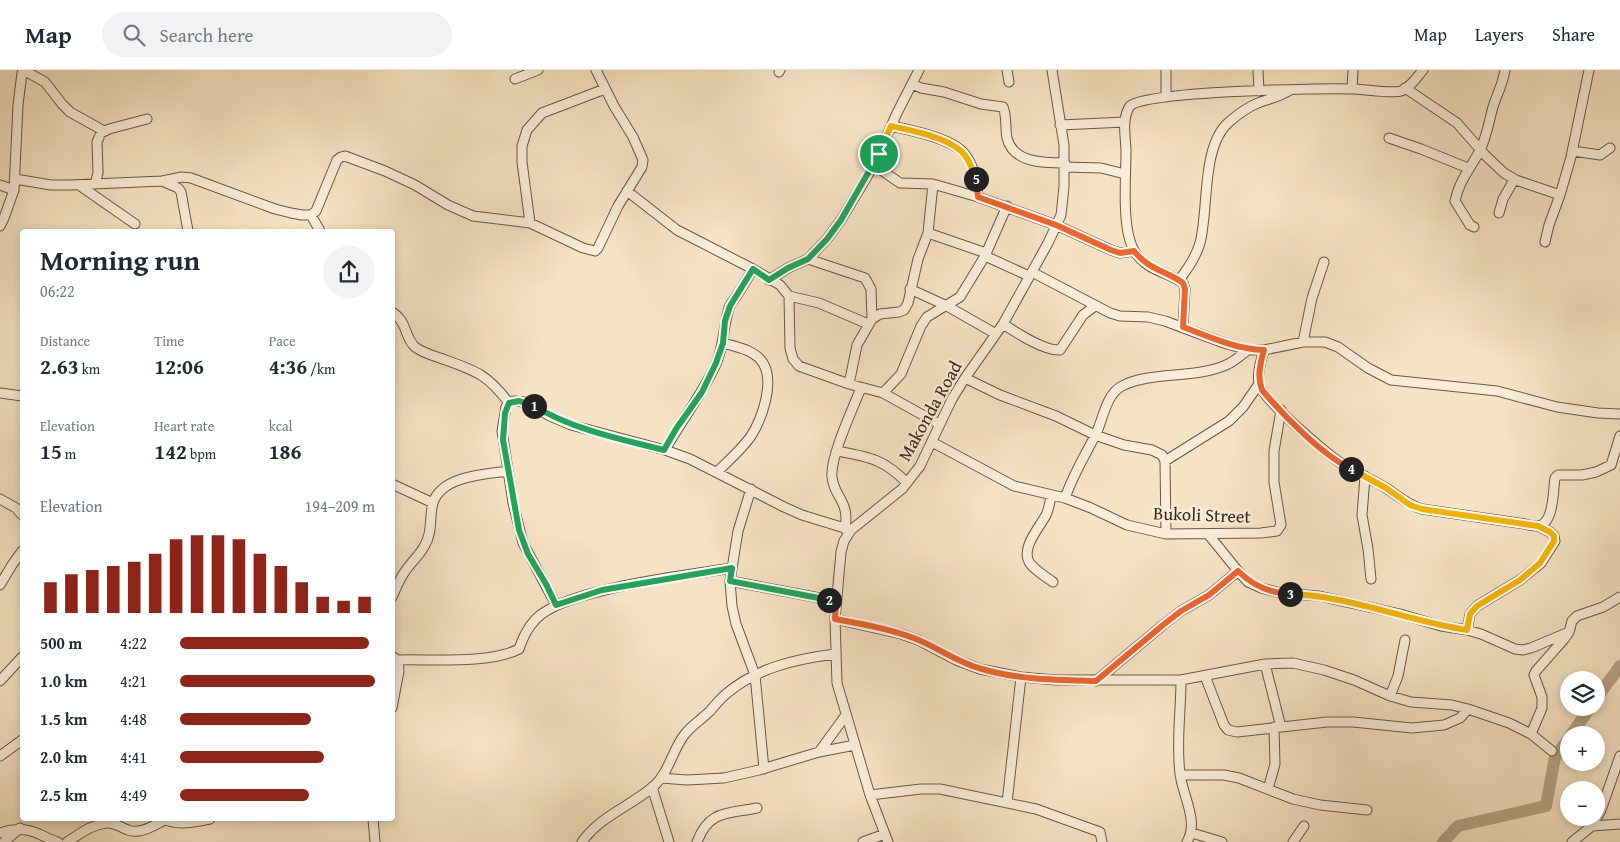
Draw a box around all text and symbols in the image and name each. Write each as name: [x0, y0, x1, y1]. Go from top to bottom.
search box: [102, 12, 452, 57]
text: Map: [25, 17, 72, 52]
icon: search: [120, 21, 148, 49]
text: Search here: [160, 21, 253, 49]
text: Map: [1414, 21, 1447, 48]
text: Layers: [1475, 21, 1524, 48]
text: Share: [1552, 21, 1595, 48]
pin: [858, 133, 900, 175]
icon: arrive: [865, 140, 893, 168]
pin: 5: [964, 166, 988, 192]
text: 5: [973, 169, 980, 189]
text: Morning run: [40, 239, 200, 280]
button: share: [323, 246, 375, 298]
text: 06:22: [40, 279, 75, 303]
text: Distance: [40, 331, 90, 351]
text: Time: [154, 331, 184, 351]
text: Pace: [269, 331, 296, 351]
text: 2.63: [40, 351, 79, 382]
text: 12:06: [154, 351, 204, 382]
text: 4:36: [269, 351, 307, 382]
street label: Makonda Road: [891, 355, 968, 466]
text: km: [79, 359, 100, 379]
text: /km: [307, 359, 335, 379]
pin: 1: [522, 394, 546, 418]
text: 1: [531, 396, 538, 416]
text: Elevation: [40, 416, 95, 436]
text: Heart rate: [154, 416, 214, 436]
text: kcal: [269, 416, 293, 436]
text: 15: [40, 436, 62, 467]
text: 142: [154, 436, 187, 467]
text: 186: [269, 436, 301, 467]
text: m: [62, 444, 76, 464]
text: bpm: [187, 444, 216, 464]
pin: 4: [1338, 456, 1364, 482]
text: 4: [1348, 459, 1355, 479]
text: Elevation: [40, 494, 103, 518]
text: 194–209 m: [305, 494, 375, 518]
street label: Bukoli Street: [1153, 499, 1252, 530]
pin: 3: [1278, 582, 1302, 606]
text: 3: [1287, 584, 1294, 604]
pin: 2: [816, 588, 842, 612]
text: 2: [826, 590, 833, 610]
text: 500 m: [40, 631, 82, 655]
text: 4:22: [120, 631, 147, 655]
text: 1.0 km: [40, 669, 87, 693]
text: 4:21: [120, 669, 147, 693]
map controls: [1560, 671, 1605, 826]
button: layers: [1560, 671, 1605, 716]
text: 1.5 km: [40, 707, 87, 731]
text: 4:48: [120, 707, 147, 731]
button: +: [1560, 726, 1605, 771]
text: 2.0 km: [40, 745, 87, 769]
text: 4:41: [120, 745, 147, 769]
button: −: [1560, 781, 1605, 826]
text: 2.5 km: [40, 783, 87, 807]
text: 4:49: [120, 783, 147, 807]

